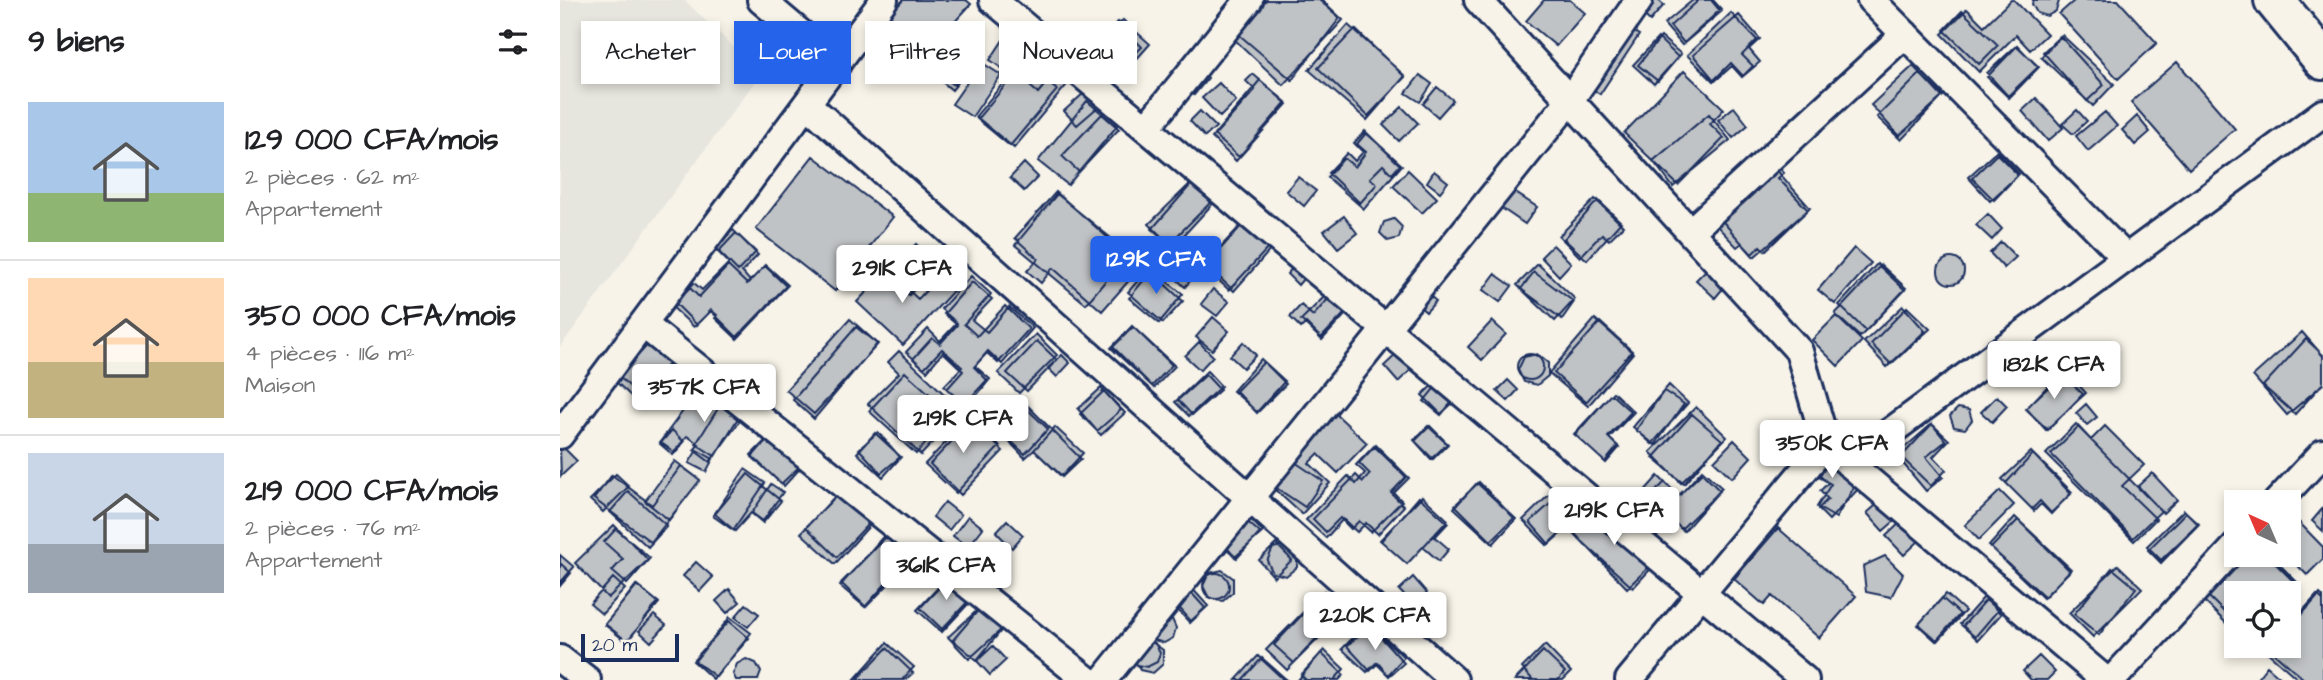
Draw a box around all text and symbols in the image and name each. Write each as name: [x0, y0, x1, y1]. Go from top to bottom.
text: 9 biens: [28, 21, 125, 63]
chip: Acheter: [581, 21, 720, 84]
chip: Louer: [734, 21, 851, 84]
chip: Filtres: [865, 21, 985, 84]
chip: Nouveau: [999, 21, 1137, 84]
icon: filters: [494, 23, 532, 61]
text: 129 000 CFA/mois: [245, 119, 499, 161]
icon: home: [84, 130, 168, 214]
text: 2 pièces · 62 m²: [245, 161, 420, 193]
text: Appartement: [245, 193, 383, 225]
pin: 129K CFA: [1084, 236, 1228, 296]
text: 129K CFA: [1106, 243, 1206, 275]
pin: 291K CFA: [830, 246, 974, 305]
text: 291K CFA: [852, 252, 952, 284]
text: 350 000 CFA/mois: [245, 295, 516, 337]
icon: home: [84, 306, 168, 390]
text: 4 pièces · 116 m²: [245, 337, 415, 369]
pin: 182K CFA: [1982, 342, 2126, 401]
text: 182K CFA: [2003, 348, 2105, 380]
pin: 357K CFA: [632, 364, 776, 424]
text: Maison: [245, 369, 315, 401]
text: 357K CFA: [648, 371, 760, 403]
pin: 219K CFA: [891, 396, 1035, 455]
text: 219K CFA: [913, 402, 1013, 434]
pin: 350K CFA: [1760, 420, 1904, 480]
text: 350K CFA: [1776, 427, 1888, 459]
text: 219 000 CFA/mois: [245, 470, 499, 512]
icon: home: [84, 481, 168, 565]
pin: 219K CFA: [1542, 488, 1686, 547]
north arrow: [2224, 490, 2301, 567]
map controls: [2224, 490, 2301, 658]
text: 219K CFA: [1564, 494, 1664, 526]
text: 2 pièces · 76 m²: [245, 512, 421, 544]
pin: 361K CFA: [874, 542, 1018, 602]
text: Appartement: [245, 544, 383, 576]
text: 361K CFA: [896, 549, 996, 581]
button: locate: [2224, 581, 2301, 658]
pin: 220K CFA: [1303, 592, 1447, 652]
text: 220K CFA: [1320, 599, 1430, 631]
scale bar: [581, 631, 679, 663]
text: 20 m: [592, 632, 637, 659]

